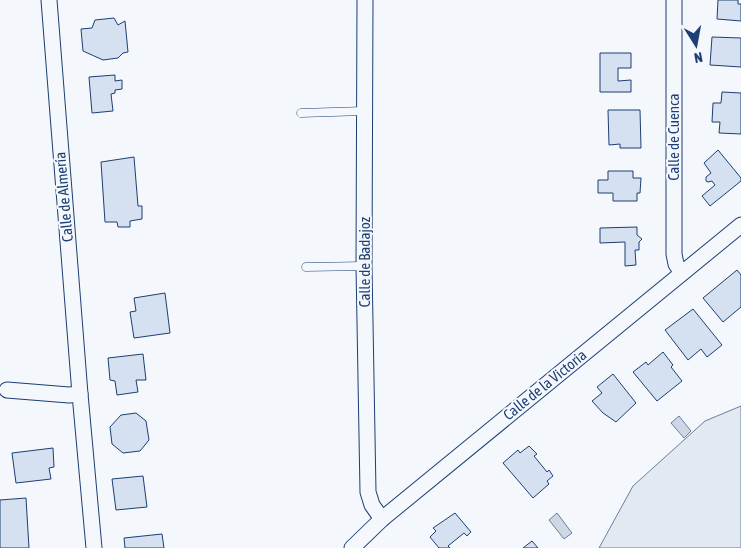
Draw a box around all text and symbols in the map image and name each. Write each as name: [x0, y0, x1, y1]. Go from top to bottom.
north arrow: [671, 20, 721, 70]
text: N: [693, 49, 704, 66]
street label: Calle de Cuenca: [665, 93, 682, 180]
street label: Calle de Almería: [51, 151, 76, 243]
street label: Calle de Badajoz: [356, 216, 373, 307]
street label: Calle de la Victoria: [500, 346, 590, 423]

